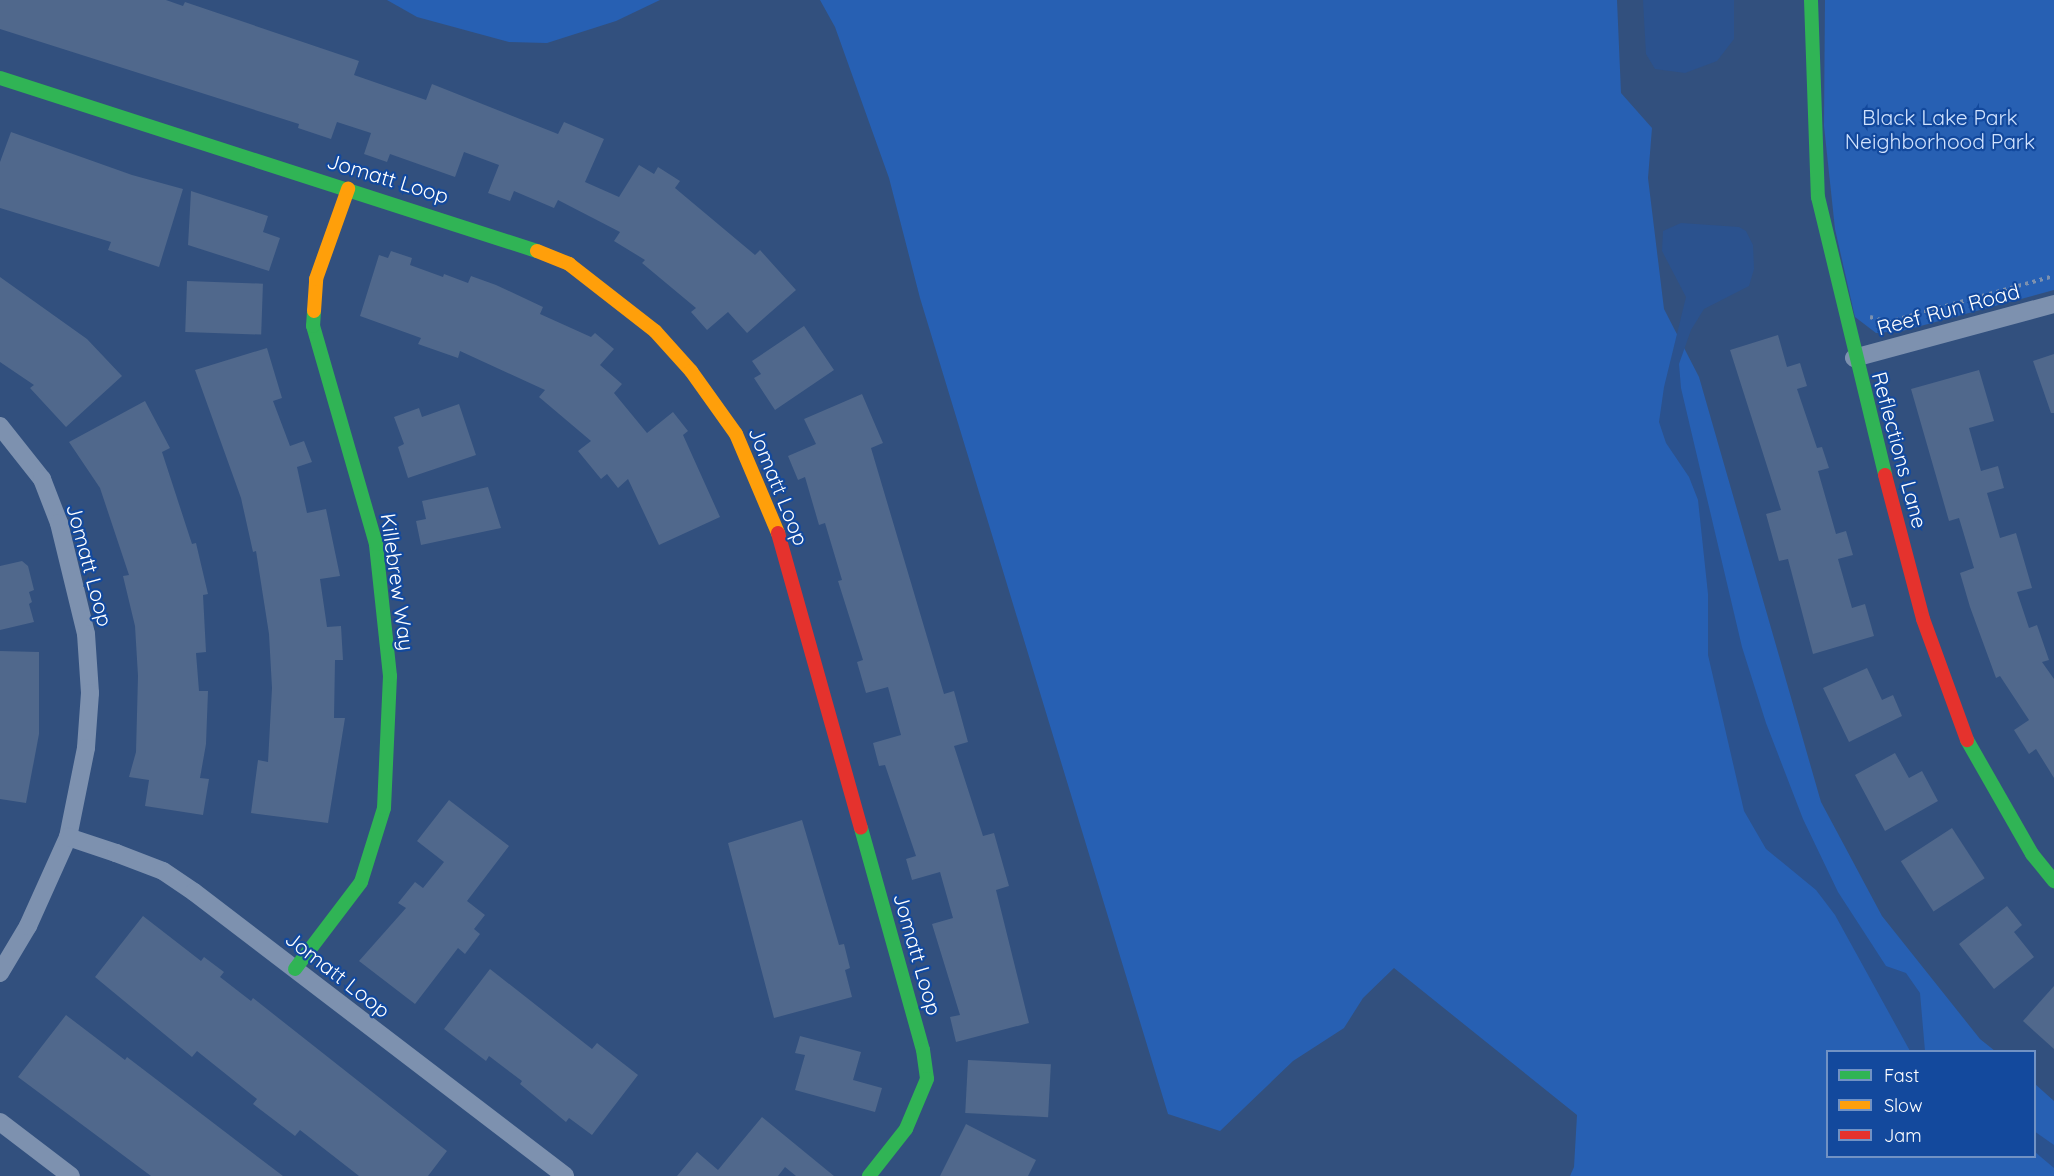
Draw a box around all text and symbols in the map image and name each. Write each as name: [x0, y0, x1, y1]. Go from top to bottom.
park label: Black Lake Park Neighborhood Park: [1845, 104, 2035, 154]
street label: Jomatt Loop: [324, 148, 452, 208]
street label: Reef Run Road: [1874, 278, 2022, 340]
street label: Reflections Lane: [1867, 369, 1933, 531]
street label: Jomatt Loop: [744, 423, 814, 549]
street label: Jomatt Loop: [62, 501, 118, 629]
street label: Killebrew Way: [376, 512, 420, 652]
street label: Jomatt Loop: [889, 890, 947, 1018]
street label: Jomatt Loop: [281, 925, 395, 1023]
legend: [1826, 1050, 2036, 1158]
text: Fast: [1884, 1064, 1919, 1087]
text: Slow: [1884, 1094, 1922, 1117]
text: Jam: [1884, 1124, 1922, 1147]

